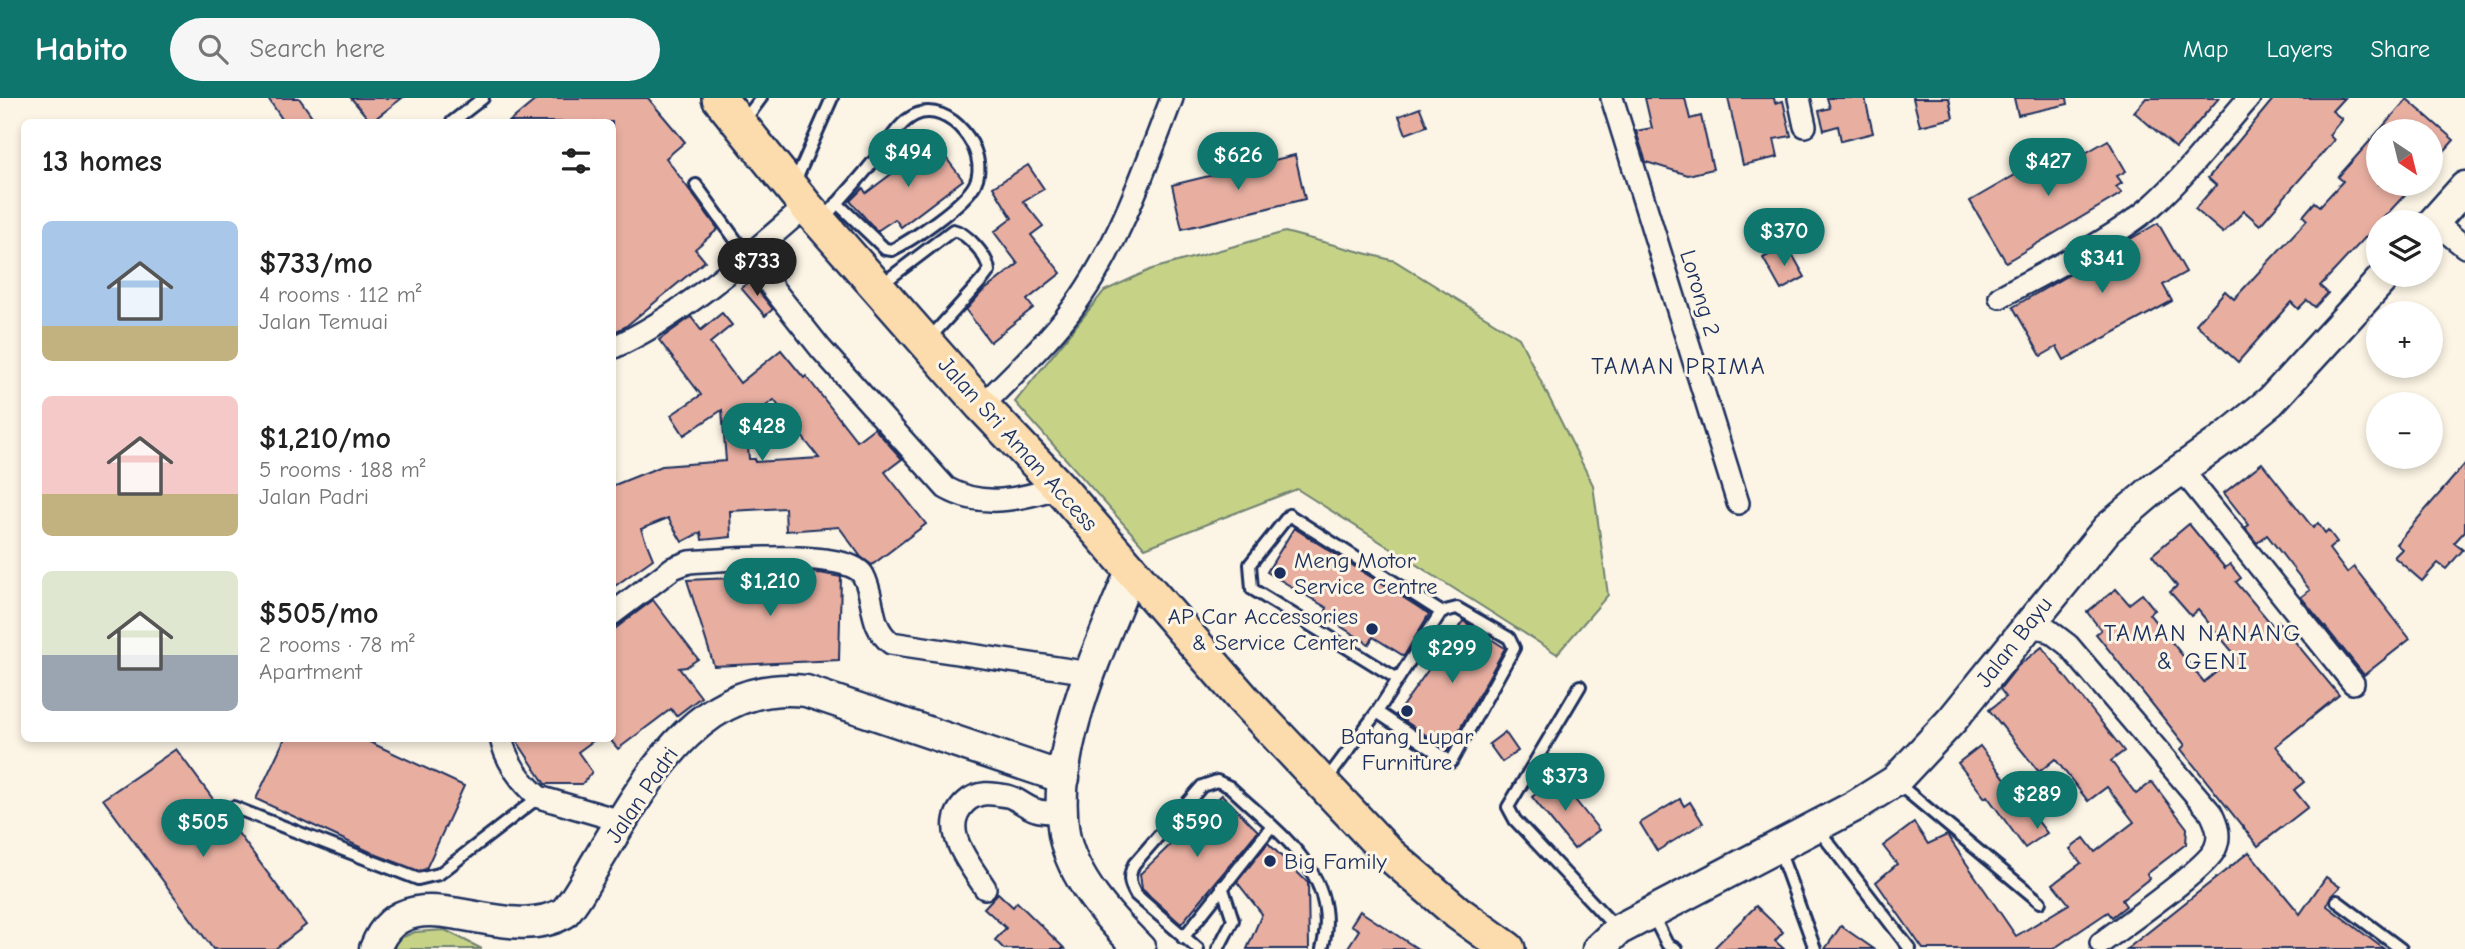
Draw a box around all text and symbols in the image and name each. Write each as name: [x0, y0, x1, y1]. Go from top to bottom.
search box: [170, 18, 660, 81]
text: Habito: [35, 30, 128, 68]
icon: search: [194, 30, 232, 68]
text: Search here: [250, 34, 385, 64]
text: Map: [2183, 35, 2229, 63]
text: Layers: [2267, 35, 2332, 63]
text: Share: [2370, 35, 2430, 63]
north arrow: [2366, 119, 2443, 196]
map controls: [2366, 119, 2443, 469]
pin: $494: [867, 130, 949, 189]
pin: $626: [1197, 132, 1279, 192]
text: $494: [884, 138, 932, 165]
pin: $427: [2007, 139, 2089, 198]
text: $626: [1213, 141, 1263, 168]
icon: filters: [557, 142, 595, 180]
text: 13 homes: [42, 144, 162, 179]
text: $427: [2025, 147, 2071, 174]
pin: $370: [1743, 208, 1825, 268]
button: layers: [2366, 210, 2443, 287]
text: $370: [1760, 217, 1808, 244]
pin: $341: [2061, 236, 2143, 295]
pin: $733: [716, 238, 798, 298]
text: $341: [2079, 244, 2125, 271]
text: $733/mo: [259, 246, 373, 281]
text: $733: [734, 247, 780, 274]
street label: Lorong 2: [1674, 247, 1726, 339]
icon: home: [98, 249, 182, 333]
text: 4 rooms · 112 m²: [259, 281, 422, 308]
button: +: [2366, 301, 2443, 378]
text: Jalan Temuai: [259, 308, 388, 335]
street label: Jalan Sri Aman Access: [933, 351, 1103, 537]
district label: TAMAN PRIMA: [1591, 352, 1767, 380]
button: −: [2366, 392, 2443, 469]
pin: $428: [721, 404, 803, 463]
text: $428: [738, 412, 786, 439]
text: $1,210/mo: [259, 421, 391, 456]
icon: home: [98, 424, 182, 508]
text: 5 rooms · 188 m²: [259, 456, 425, 483]
text: Jalan Padri: [259, 483, 369, 510]
place label: Meng Motor Service Centre: [1294, 547, 1438, 600]
pin: $1,210: [713, 559, 827, 618]
marker: Meng Motor Service Centre: [1272, 565, 1288, 581]
text: $1,210: [740, 567, 800, 594]
street label: Jalan Bayu: [1970, 591, 2058, 693]
text: $505/mo: [259, 596, 379, 631]
icon: home: [98, 599, 182, 683]
place label: AP Car Accessories & Service Center: [1168, 603, 1359, 656]
district label: TAMAN NANANG & GENI: [2104, 619, 2302, 675]
marker: AP Car Accessories & Service Center: [1364, 621, 1380, 637]
pin: $299: [1411, 626, 1493, 685]
text: 2 rooms · 78 m²: [259, 631, 415, 658]
text: $299: [1427, 634, 1477, 661]
text: Apartment: [259, 658, 362, 685]
marker: Batang Lupar Furniture: [1399, 703, 1415, 719]
place label: Batang Lupar Furniture: [1341, 723, 1474, 776]
street label: Jalan Padri: [600, 742, 684, 848]
pin: $373: [1524, 754, 1606, 813]
text: $373: [1542, 762, 1588, 789]
pin: $289: [1996, 772, 2078, 831]
text: $289: [2012, 780, 2062, 807]
pin: $505: [162, 800, 244, 859]
pin: $590: [1156, 800, 1238, 859]
text: $505: [177, 808, 229, 835]
text: $590: [1171, 808, 1223, 835]
place label: Big Family: [1284, 848, 1387, 875]
marker: Big Family: [1262, 853, 1278, 869]

